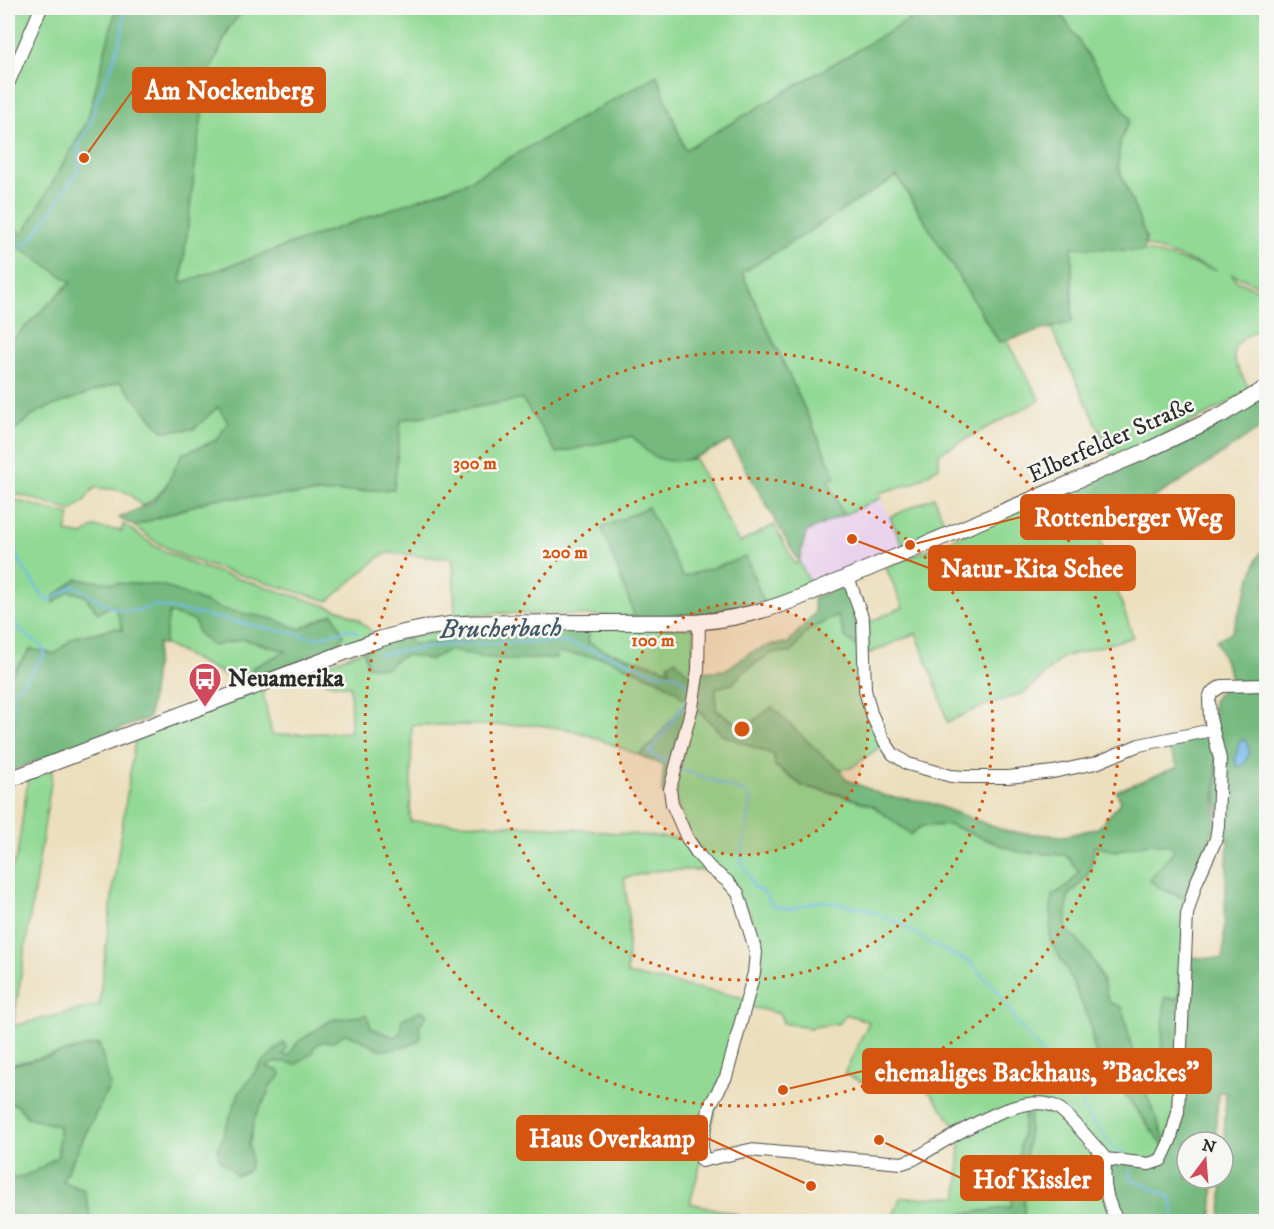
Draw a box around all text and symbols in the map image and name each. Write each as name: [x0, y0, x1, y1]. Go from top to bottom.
callout: Am Nockenberg: [133, 68, 325, 112]
text: Am Nockenberg: [144, 75, 315, 108]
street label: Elberfelder Straße: [1023, 390, 1199, 490]
text: 300 m: [453, 453, 497, 475]
callout: Rottenberger Weg: [1021, 495, 1234, 539]
text: Rottenberger Weg: [1034, 502, 1223, 535]
text: 200 m: [542, 542, 588, 564]
callout: Natur-Kita Schee: [929, 546, 1135, 590]
text: Natur-Kita Schee: [941, 553, 1124, 586]
water label: Brucherbach: [439, 611, 563, 647]
text: 100 m: [631, 630, 675, 652]
bus stop icon: Neuamerika: [187, 661, 223, 708]
place label: Neuamerika: [228, 664, 345, 694]
centre of rings: [732, 719, 752, 739]
callout: ehemaliges Backhaus, "Backes": [863, 1049, 1211, 1093]
text: ehemaliges Backhaus, "Backes": [875, 1057, 1199, 1090]
callout: Haus Overkamp: [517, 1116, 707, 1160]
text: Haus Overkamp: [529, 1123, 695, 1156]
north arrow: [1175, 1130, 1235, 1190]
text: N: [1200, 1135, 1218, 1158]
callout: Hof Kissler: [961, 1156, 1103, 1200]
text: Hof Kissler: [973, 1164, 1091, 1197]

